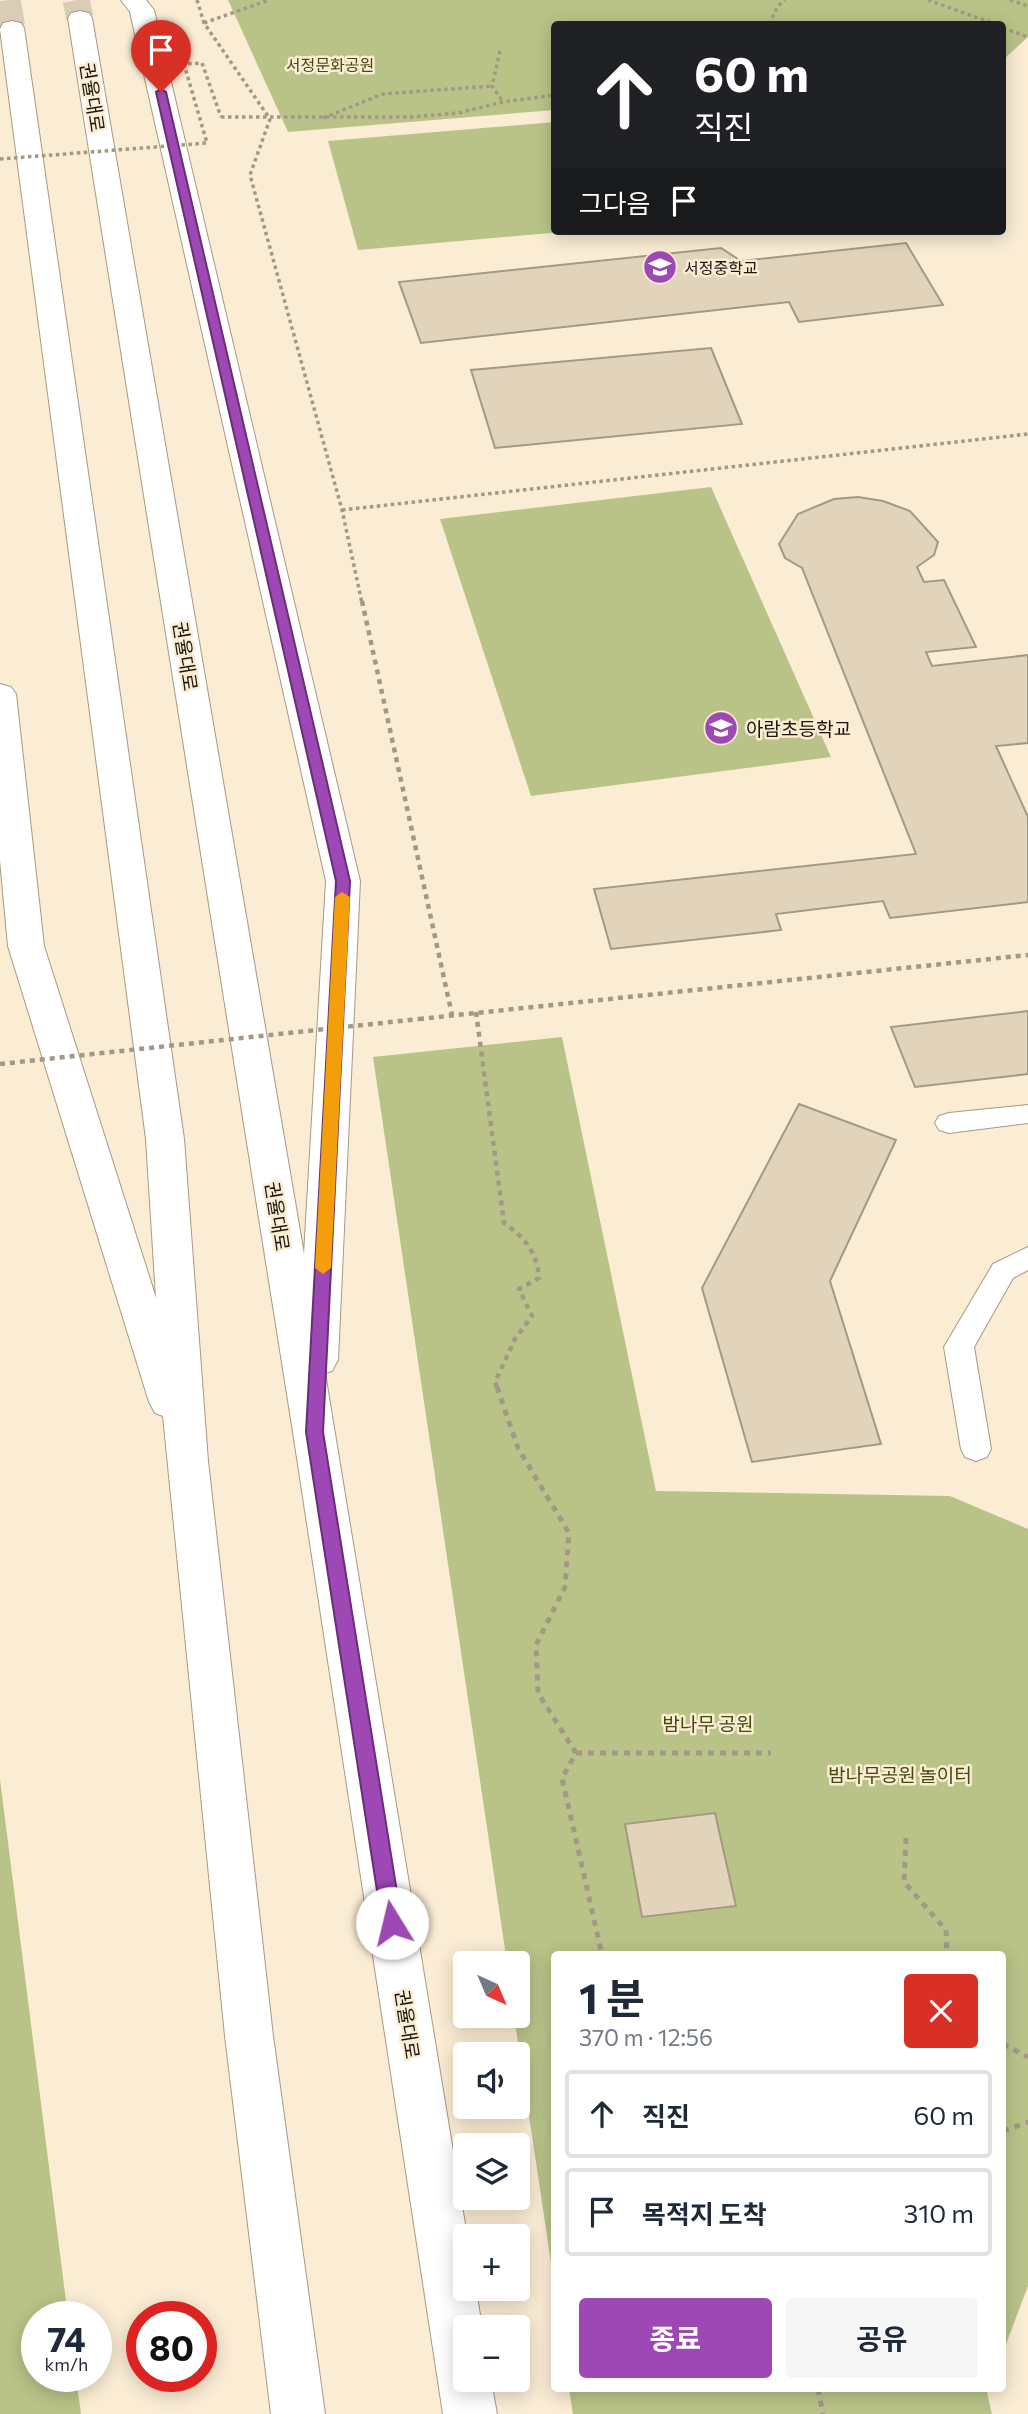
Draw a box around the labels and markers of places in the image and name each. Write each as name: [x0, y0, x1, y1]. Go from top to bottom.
pin: [131, 20, 191, 92]
school or university icon: 서정중학교: [641, 248, 679, 286]
place label: 서정중학교: [684, 258, 758, 277]
school or university icon: 아람초등학교: [702, 709, 740, 747]
place label: 아람초등학교: [746, 717, 851, 740]

